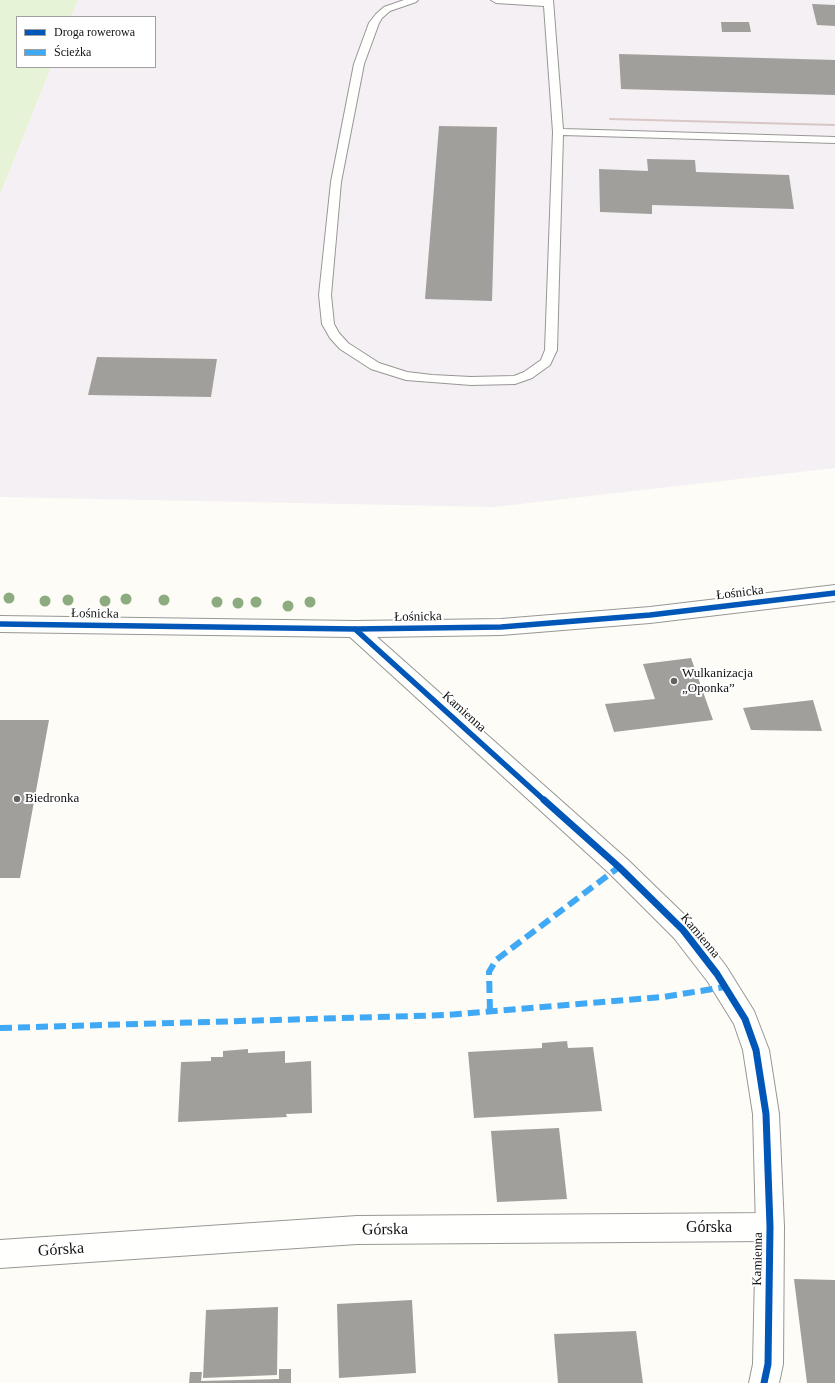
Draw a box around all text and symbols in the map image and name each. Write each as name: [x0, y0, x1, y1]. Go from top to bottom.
legend: [16, 16, 156, 68]
text: Droga rowerowa: [54, 25, 135, 39]
text: Ścieżka: [54, 45, 91, 59]
street label: Łośnicka: [715, 582, 765, 604]
street label: Łośnicka: [71, 606, 119, 622]
street label: Łośnicka: [394, 609, 442, 625]
place label: Wulkanizacja „Oponka”: [682, 666, 753, 697]
marker: Wulkanizacja „Oponka”: [669, 676, 679, 686]
street label: Kamienna: [439, 688, 489, 736]
place label: Biedronka: [25, 791, 79, 807]
marker: Biedronka: [12, 794, 22, 804]
street label: Kamienna: [677, 911, 723, 961]
street label: Górska: [686, 1218, 732, 1238]
street label: Górska: [362, 1220, 408, 1240]
street label: Kamienna: [750, 1232, 766, 1286]
street label: Górska: [37, 1239, 85, 1261]

